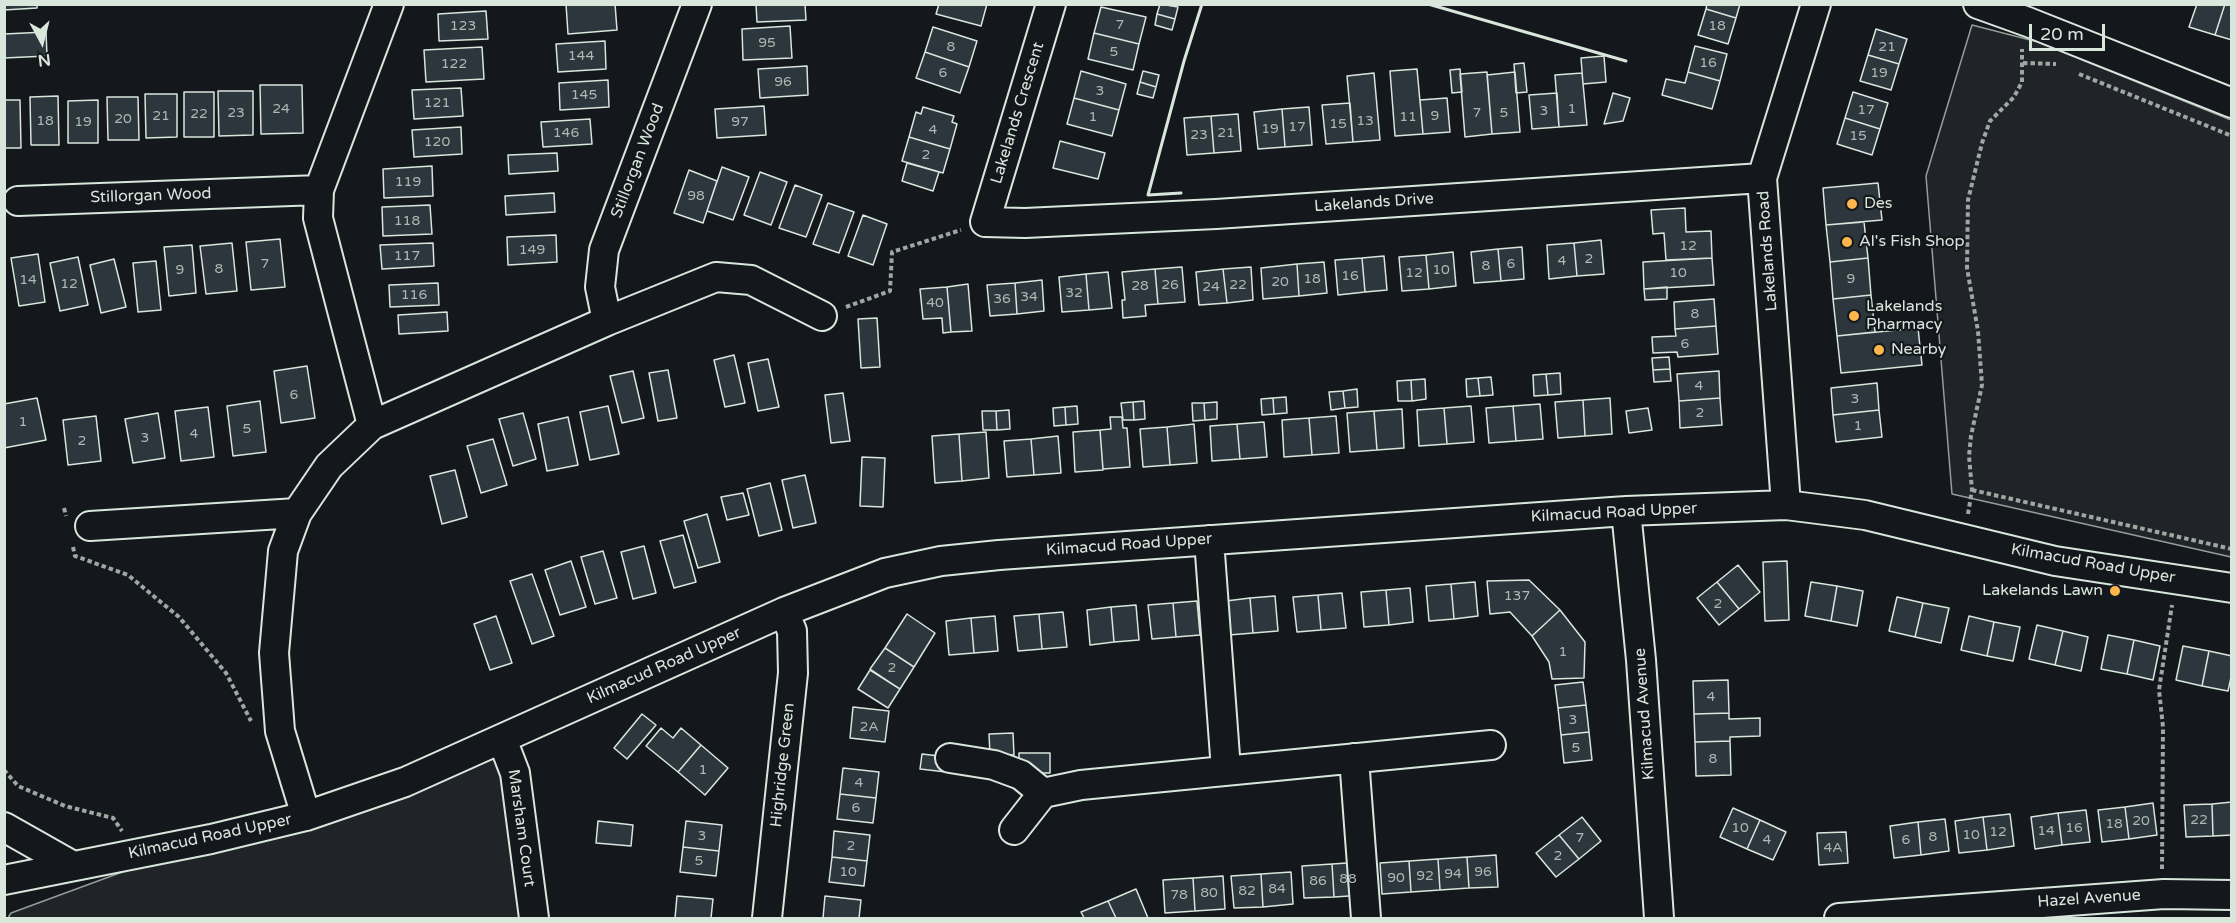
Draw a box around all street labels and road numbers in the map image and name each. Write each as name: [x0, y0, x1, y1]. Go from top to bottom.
street label: Lakelands Crescent: [987, 40, 1049, 186]
street label: Stillorgan Wood: [607, 101, 669, 221]
street label: Stillorgan Wood: [90, 184, 212, 208]
street label: Lakelands Drive: [1314, 189, 1434, 217]
street label: Lakelands Road: [1754, 190, 1782, 312]
street label: Kilmacud Road Upper: [1530, 499, 1698, 527]
street label: Kilmacud Road Upper: [1045, 530, 1213, 560]
street label: Kilmacud Road Upper: [2009, 540, 2177, 588]
street label: Kilmacud Road Upper: [584, 623, 744, 709]
street label: Kilmacud Avenue: [1631, 647, 1659, 781]
street label: Highridge Green: [767, 702, 799, 828]
street label: Marsham Court: [503, 768, 539, 888]
street label: Kilmacud Road Upper: [127, 810, 293, 864]
street label: Hazel Avenue: [2037, 886, 2141, 912]

